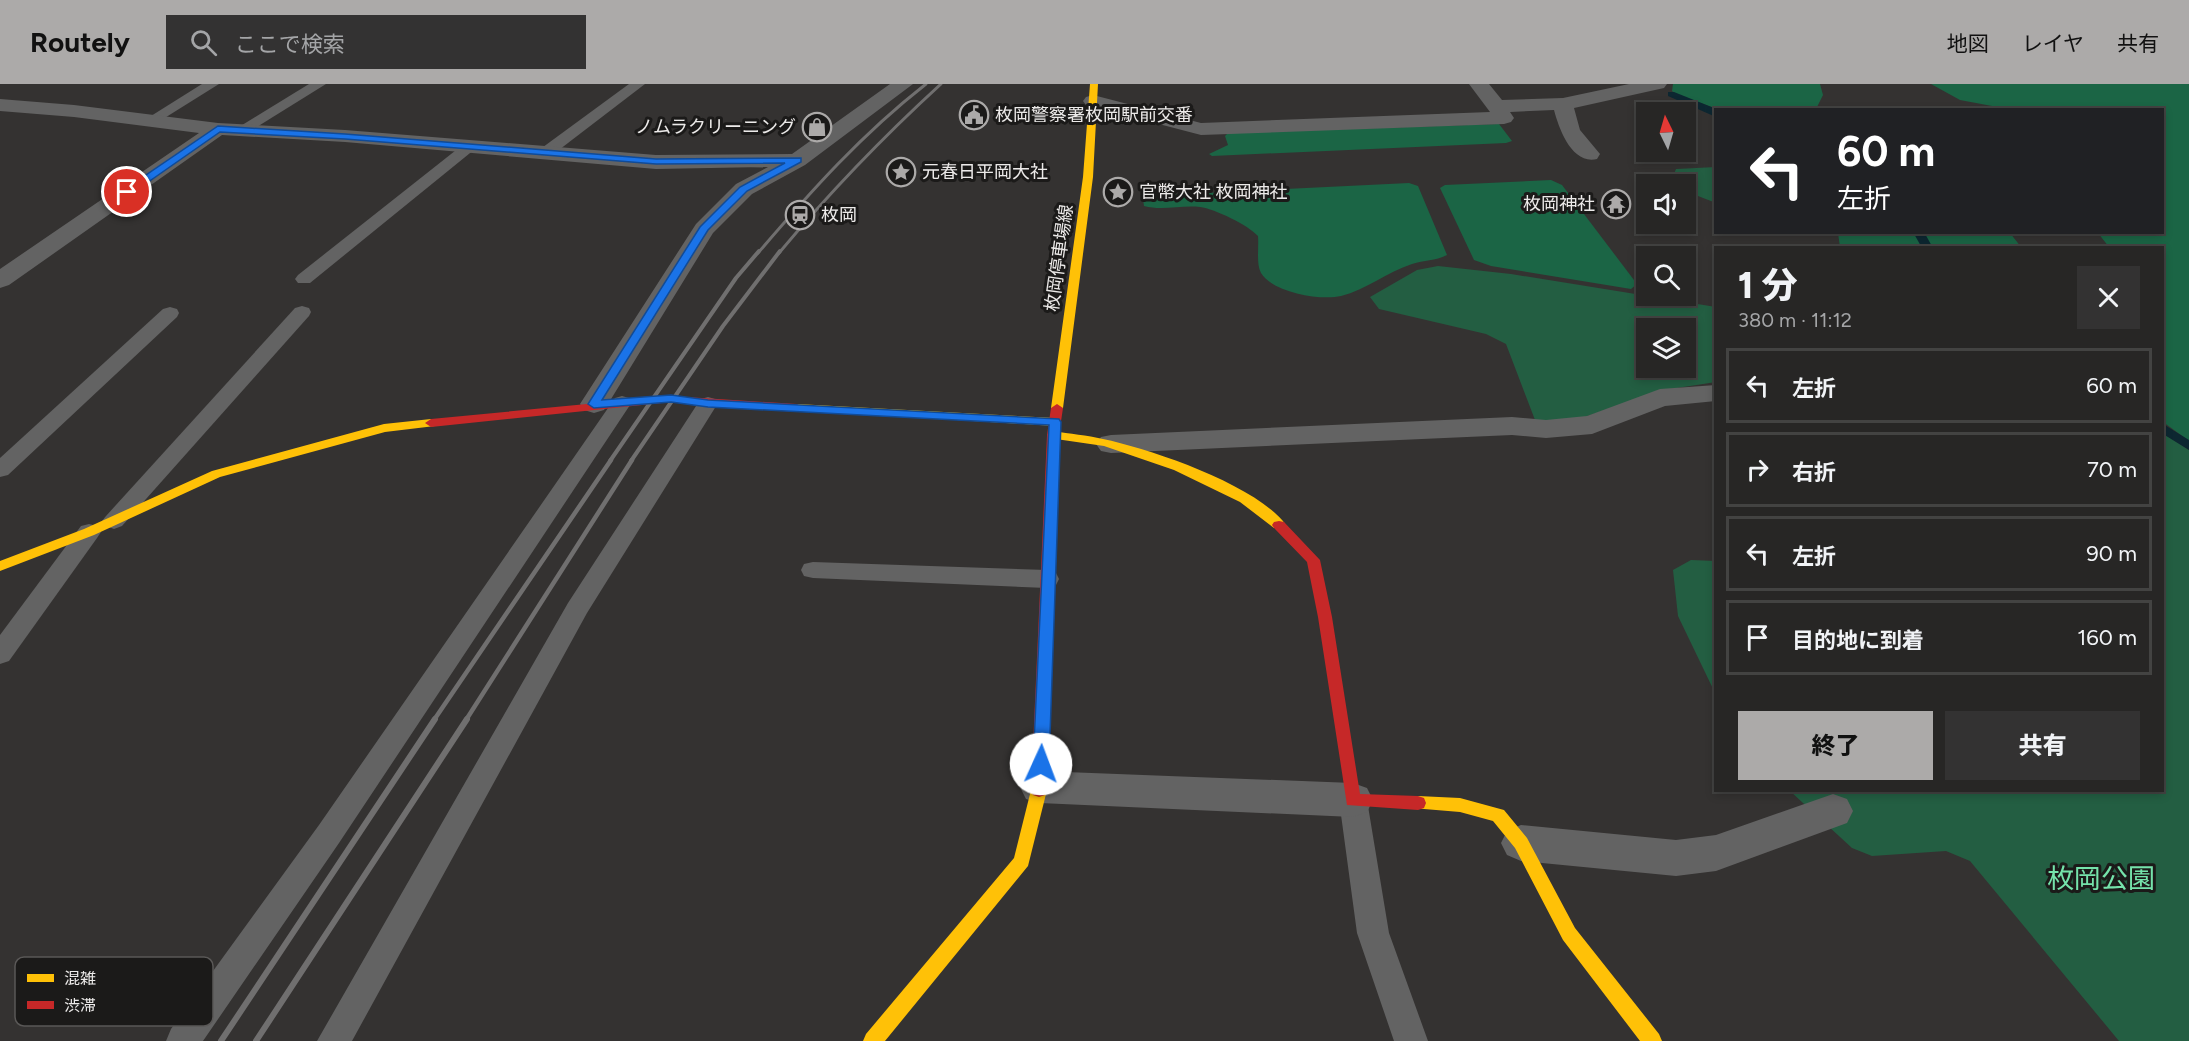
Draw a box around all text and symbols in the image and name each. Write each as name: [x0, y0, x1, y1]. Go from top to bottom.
search box: [166, 15, 586, 69]
text: Routely: [30, 25, 130, 59]
icon: search: [187, 26, 220, 59]
text: ここで検索: [235, 31, 345, 58]
text: 地図: [1947, 31, 1989, 56]
text: レイヤ: [2022, 31, 2084, 56]
text: 共有: [2117, 31, 2159, 56]
public building icon: 枚岡警察署枚岡駅前交番: [958, 99, 990, 131]
north arrow: [1636, 102, 1696, 162]
map controls: [1636, 102, 1696, 378]
place label: 枚岡警察署枚岡駅前交番: [995, 104, 1193, 126]
shop icon: ノムラクリーニング: [801, 111, 833, 143]
place label: ノムラクリーニング: [635, 116, 796, 138]
text: 60 m: [1837, 126, 1935, 177]
icon: left: [1738, 132, 1816, 210]
place icon: 元春日平岡大社: [885, 156, 917, 188]
place label: 元春日平岡大社: [922, 161, 1048, 183]
pin: [101, 166, 152, 217]
button: sound: [1636, 174, 1696, 234]
icon: arrive: [110, 175, 143, 208]
place icon: 官幣大社 枚岡神社: [1102, 176, 1134, 208]
place label: 官幣大社 枚岡神社: [1139, 181, 1287, 203]
text: 左折: [1837, 182, 1891, 215]
temple icon: 枚岡神社: [1600, 188, 1632, 220]
place label: 枚岡神社: [1523, 193, 1595, 215]
station icon: 枚岡: [784, 199, 816, 231]
street label: 枚岡停車場線: [1041, 203, 1077, 313]
place label: 枚岡: [821, 204, 857, 226]
button: search: [1636, 246, 1696, 306]
text: 1 分: [1738, 264, 1798, 307]
button: close: [2077, 266, 2140, 329]
text: 380 m · 11:12: [1738, 308, 1852, 332]
button: layers: [1636, 318, 1696, 378]
icon: left: [1741, 369, 1774, 402]
text: 60 m: [2086, 372, 2137, 399]
text: 左折: [1792, 375, 1836, 402]
icon: right: [1741, 453, 1774, 486]
text: 70 m: [2087, 456, 2137, 483]
text: 右折: [1792, 459, 1836, 486]
icon: left: [1741, 537, 1774, 570]
text: 90 m: [2086, 540, 2137, 567]
text: 左折: [1792, 543, 1836, 570]
icon: arrive: [1741, 621, 1774, 654]
text: 160 m: [2077, 624, 2137, 651]
text: 目的地に到着: [1792, 627, 1924, 654]
button: 終了: [1738, 711, 1933, 780]
button: 共有: [1945, 711, 2140, 780]
position arrow: [1009, 732, 1073, 796]
park label: 枚岡公園: [2047, 862, 2155, 895]
legend: [15, 957, 213, 1026]
text: 混雑: [64, 969, 96, 988]
text: 渋滞: [64, 996, 96, 1015]

